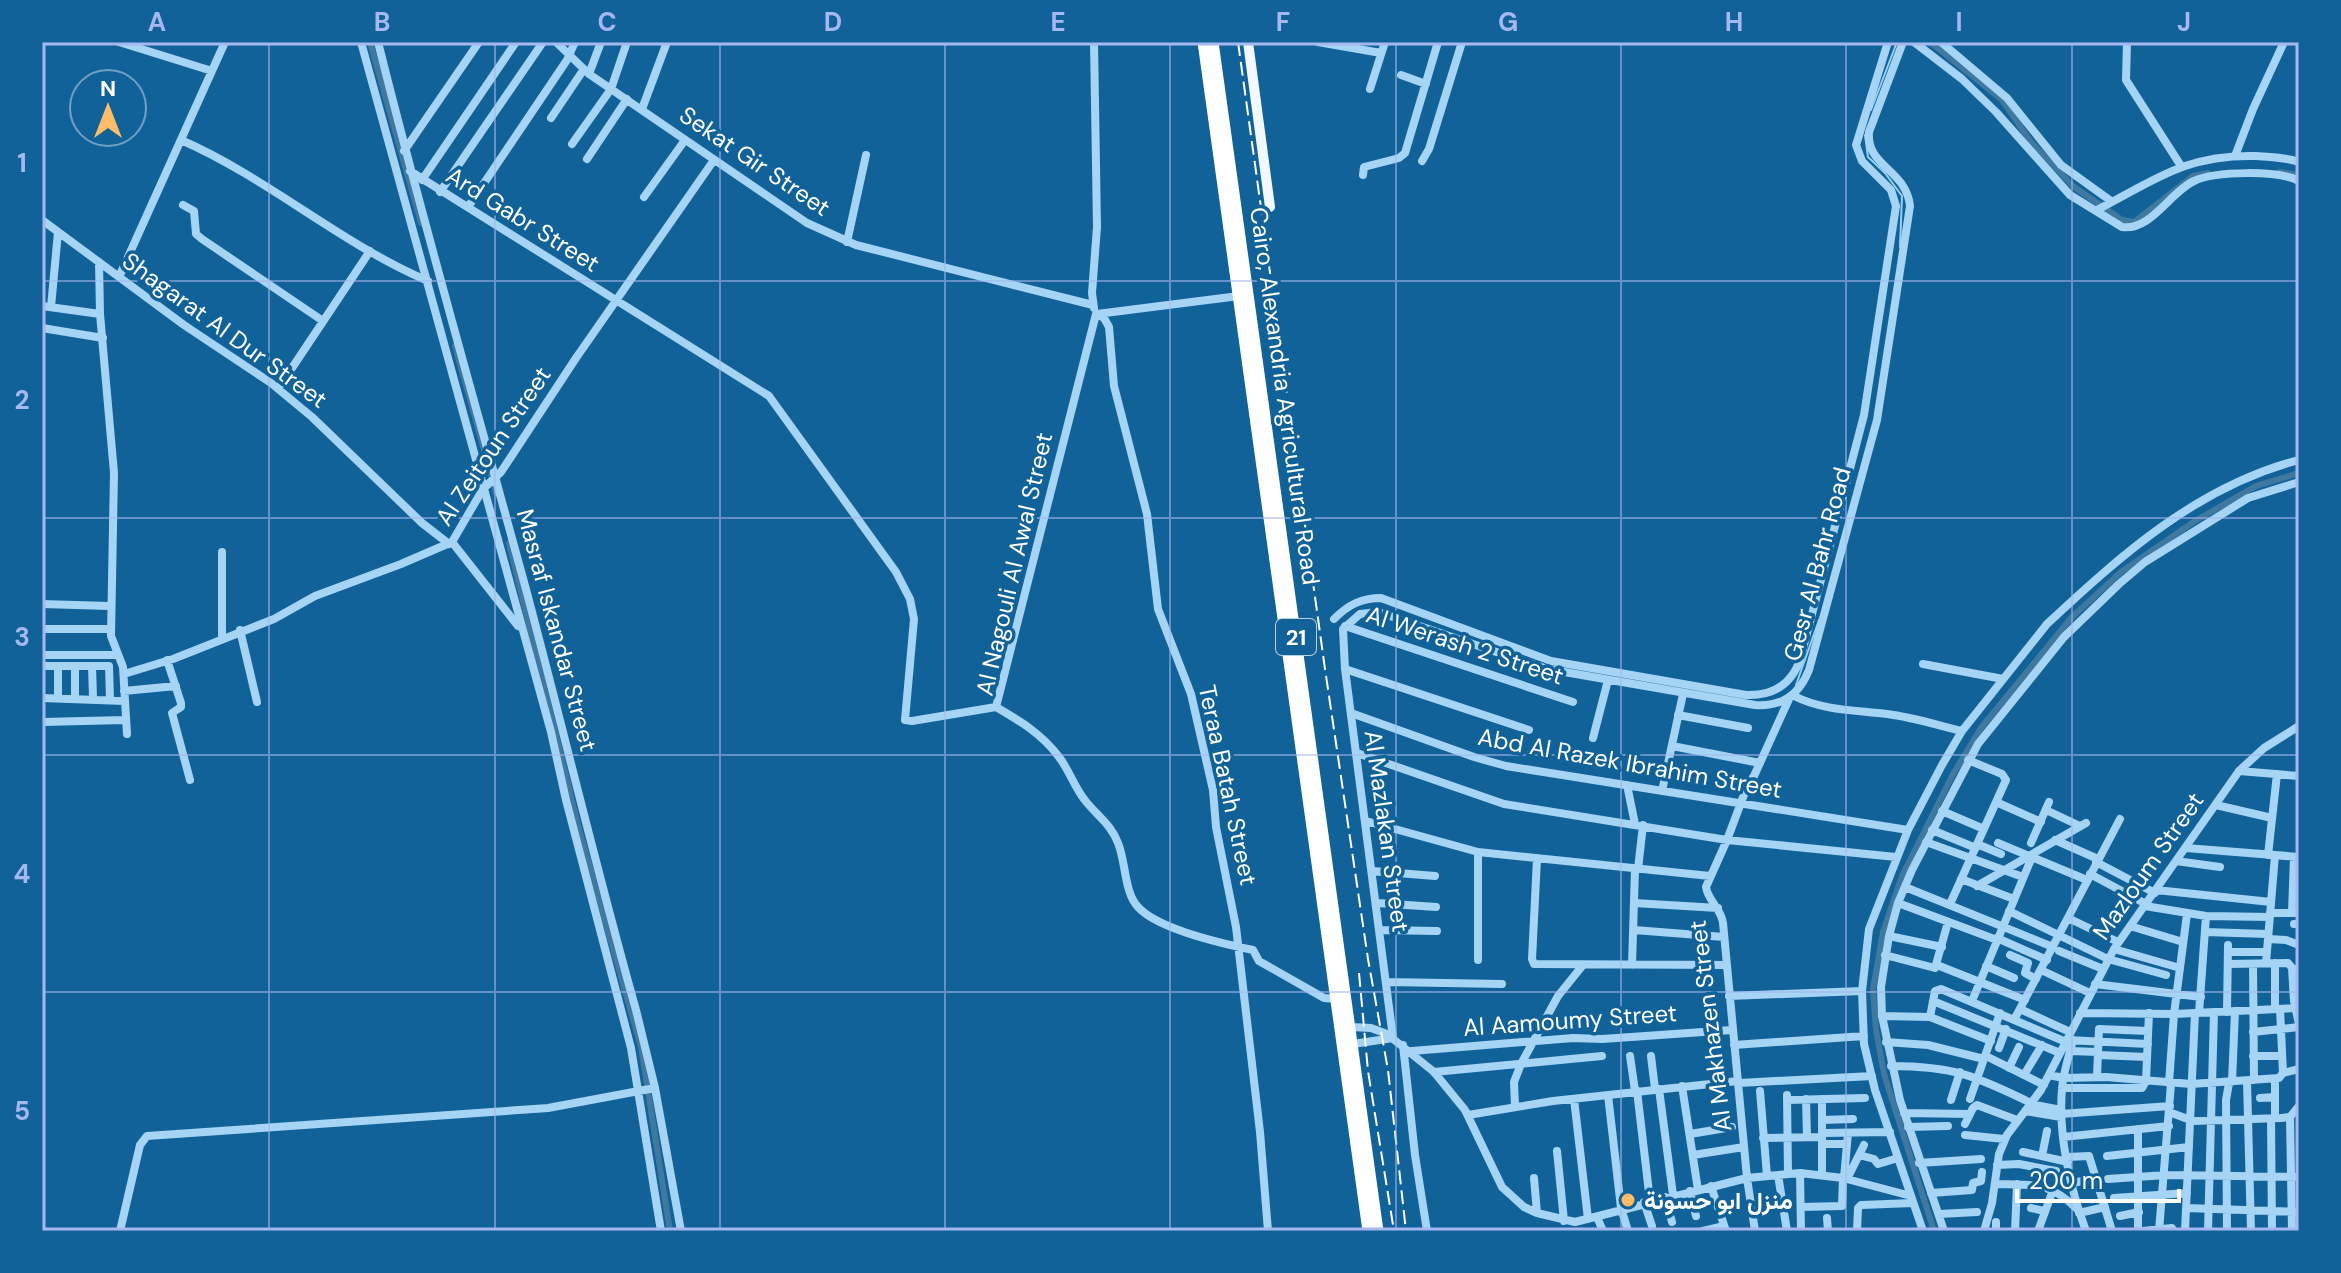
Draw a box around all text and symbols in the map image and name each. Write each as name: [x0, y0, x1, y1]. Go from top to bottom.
text: A: [148, 5, 166, 39]
text: B: [374, 5, 390, 39]
text: C: [597, 5, 617, 39]
text: D: [824, 5, 842, 39]
text: E: [1050, 5, 1066, 39]
text: F: [1276, 5, 1290, 39]
text: G: [1498, 5, 1518, 39]
text: H: [1725, 5, 1743, 39]
text: I: [1955, 5, 1963, 39]
text: J: [2177, 5, 2191, 39]
north arrow: [68, 68, 148, 148]
text: N: [100, 74, 116, 103]
street label: Sekat Gir Street: [674, 99, 836, 223]
text: 1: [17, 146, 27, 180]
street label: Ard Gabr Street: [440, 159, 606, 279]
street label: Cairo, Alexandria Agricultural Road: [1243, 205, 1327, 587]
street label: Shagarat Al Dur Street: [116, 245, 334, 415]
street label: Al Zeitoun Street: [428, 361, 558, 531]
text: 2: [14, 383, 30, 417]
street label: Al Nagouli Al Awal Street: [969, 429, 1059, 699]
street label: Gesr Al Bahr Road: [1776, 464, 1858, 664]
street label: Masraf Iskandar Street: [510, 505, 604, 755]
street label: Al Werash 2 Street: [1362, 598, 1568, 692]
road number: 21: [1276, 619, 1316, 655]
text: 3: [14, 620, 30, 654]
street label: Teraa Batah Street: [1192, 682, 1264, 888]
street label: Abd Al Razek Ibrahim Street: [1476, 721, 1784, 805]
street label: Al Mazlakan Street: [1357, 728, 1417, 934]
street label: Mazloum Street: [2086, 786, 2210, 946]
text: 4: [14, 857, 30, 891]
street label: Al Makhazen Street: [1682, 919, 1738, 1133]
street label: Al Aamoumy Street: [1462, 997, 1678, 1043]
text: 5: [14, 1094, 30, 1128]
scale bar: [2017, 1153, 2179, 1203]
text: 200 m: [2029, 1165, 2103, 1196]
place label: منزل ابو حسونة: [1644, 1185, 1793, 1216]
marker: منزل ابو حسونة: [1619, 1191, 1637, 1209]

